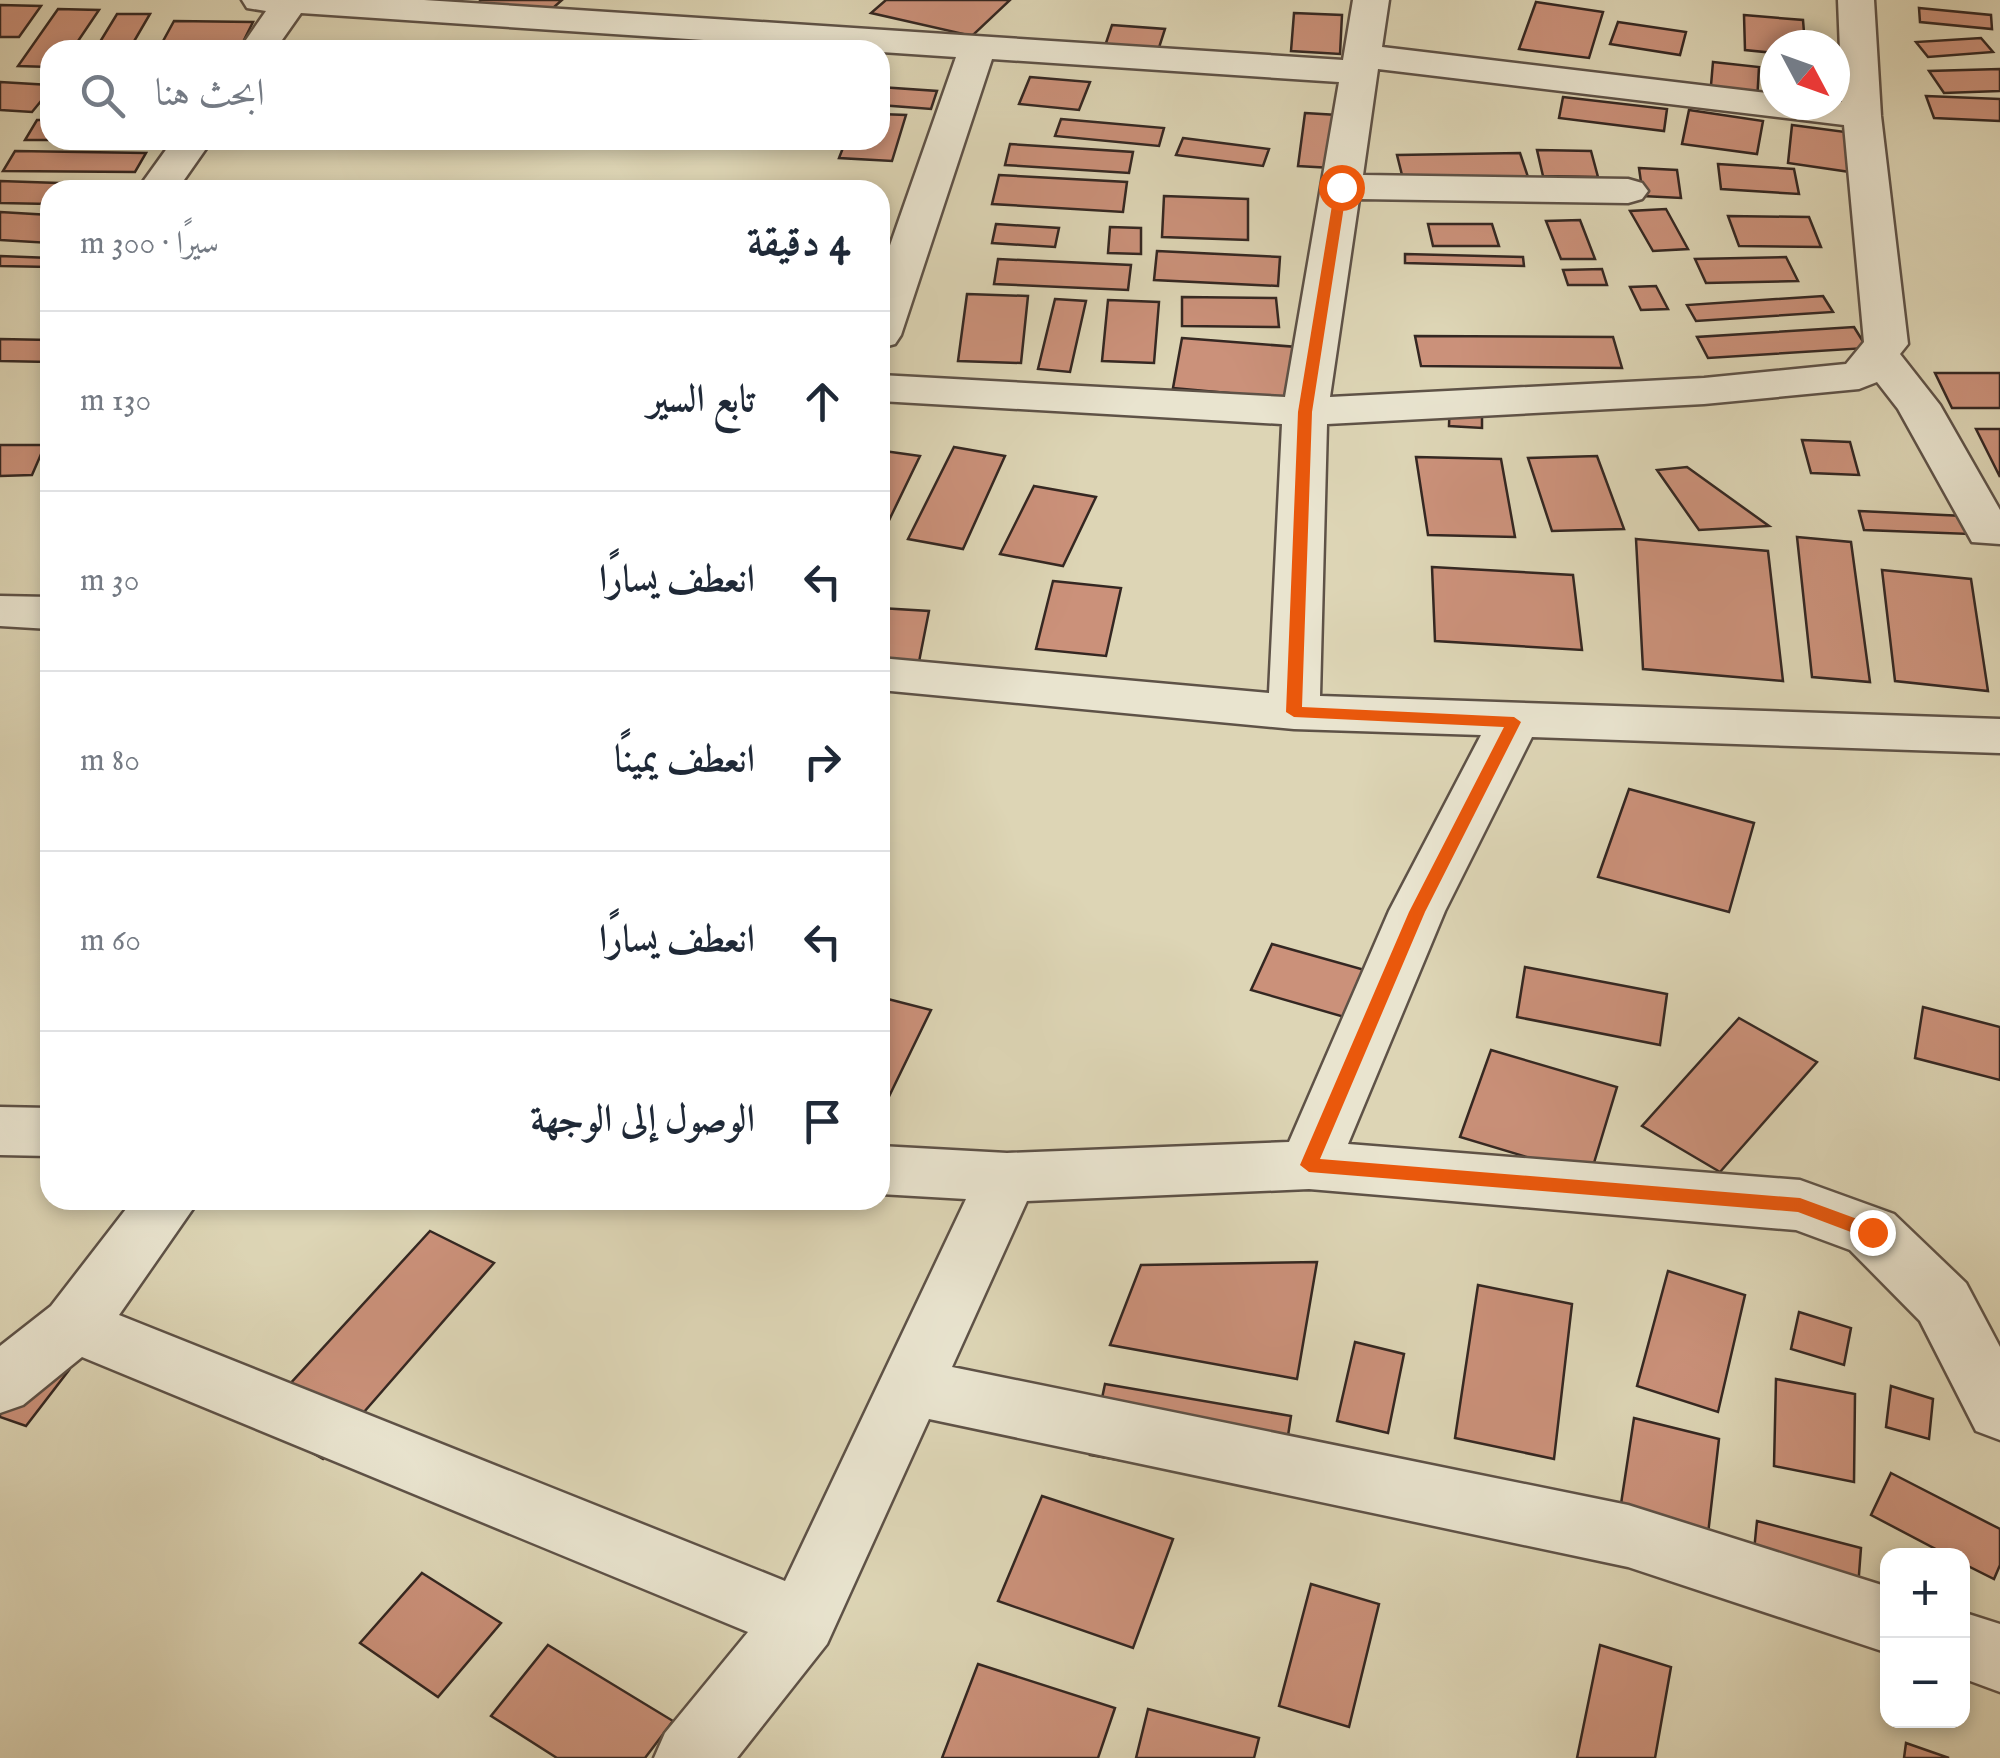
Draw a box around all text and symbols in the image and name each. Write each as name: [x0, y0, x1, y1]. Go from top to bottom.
north arrow: [1760, 30, 1850, 120]
search box: [40, 40, 890, 150]
icon: search: [75, 68, 130, 123]
text: ابحث هنا: [155, 71, 265, 119]
route start: [1319, 165, 1365, 211]
text: 4 دقيقة: [747, 217, 850, 270]
text: سيرًا · 300 m: [80, 224, 219, 265]
icon: ahead: [795, 374, 850, 429]
text: تابع السير: [647, 377, 755, 425]
text: 130 m: [80, 381, 151, 422]
icon: left: [795, 554, 850, 609]
text: انعطف يسارًا: [599, 557, 755, 605]
text: 30 m: [80, 561, 139, 602]
icon: right: [795, 734, 850, 789]
text: انعطف يمينًا: [614, 737, 755, 785]
text: 80 m: [80, 741, 140, 782]
icon: left: [795, 914, 850, 969]
text: انعطف يسارًا: [599, 917, 755, 965]
text: 60 m: [80, 921, 141, 962]
icon: arrive: [795, 1094, 850, 1149]
text: الوصول إلى الوجهة: [530, 1097, 755, 1145]
route end: [1850, 1210, 1896, 1256]
map controls: [1880, 1548, 1970, 1728]
button: +: [1880, 1548, 1970, 1638]
button: −: [1880, 1638, 1970, 1728]

